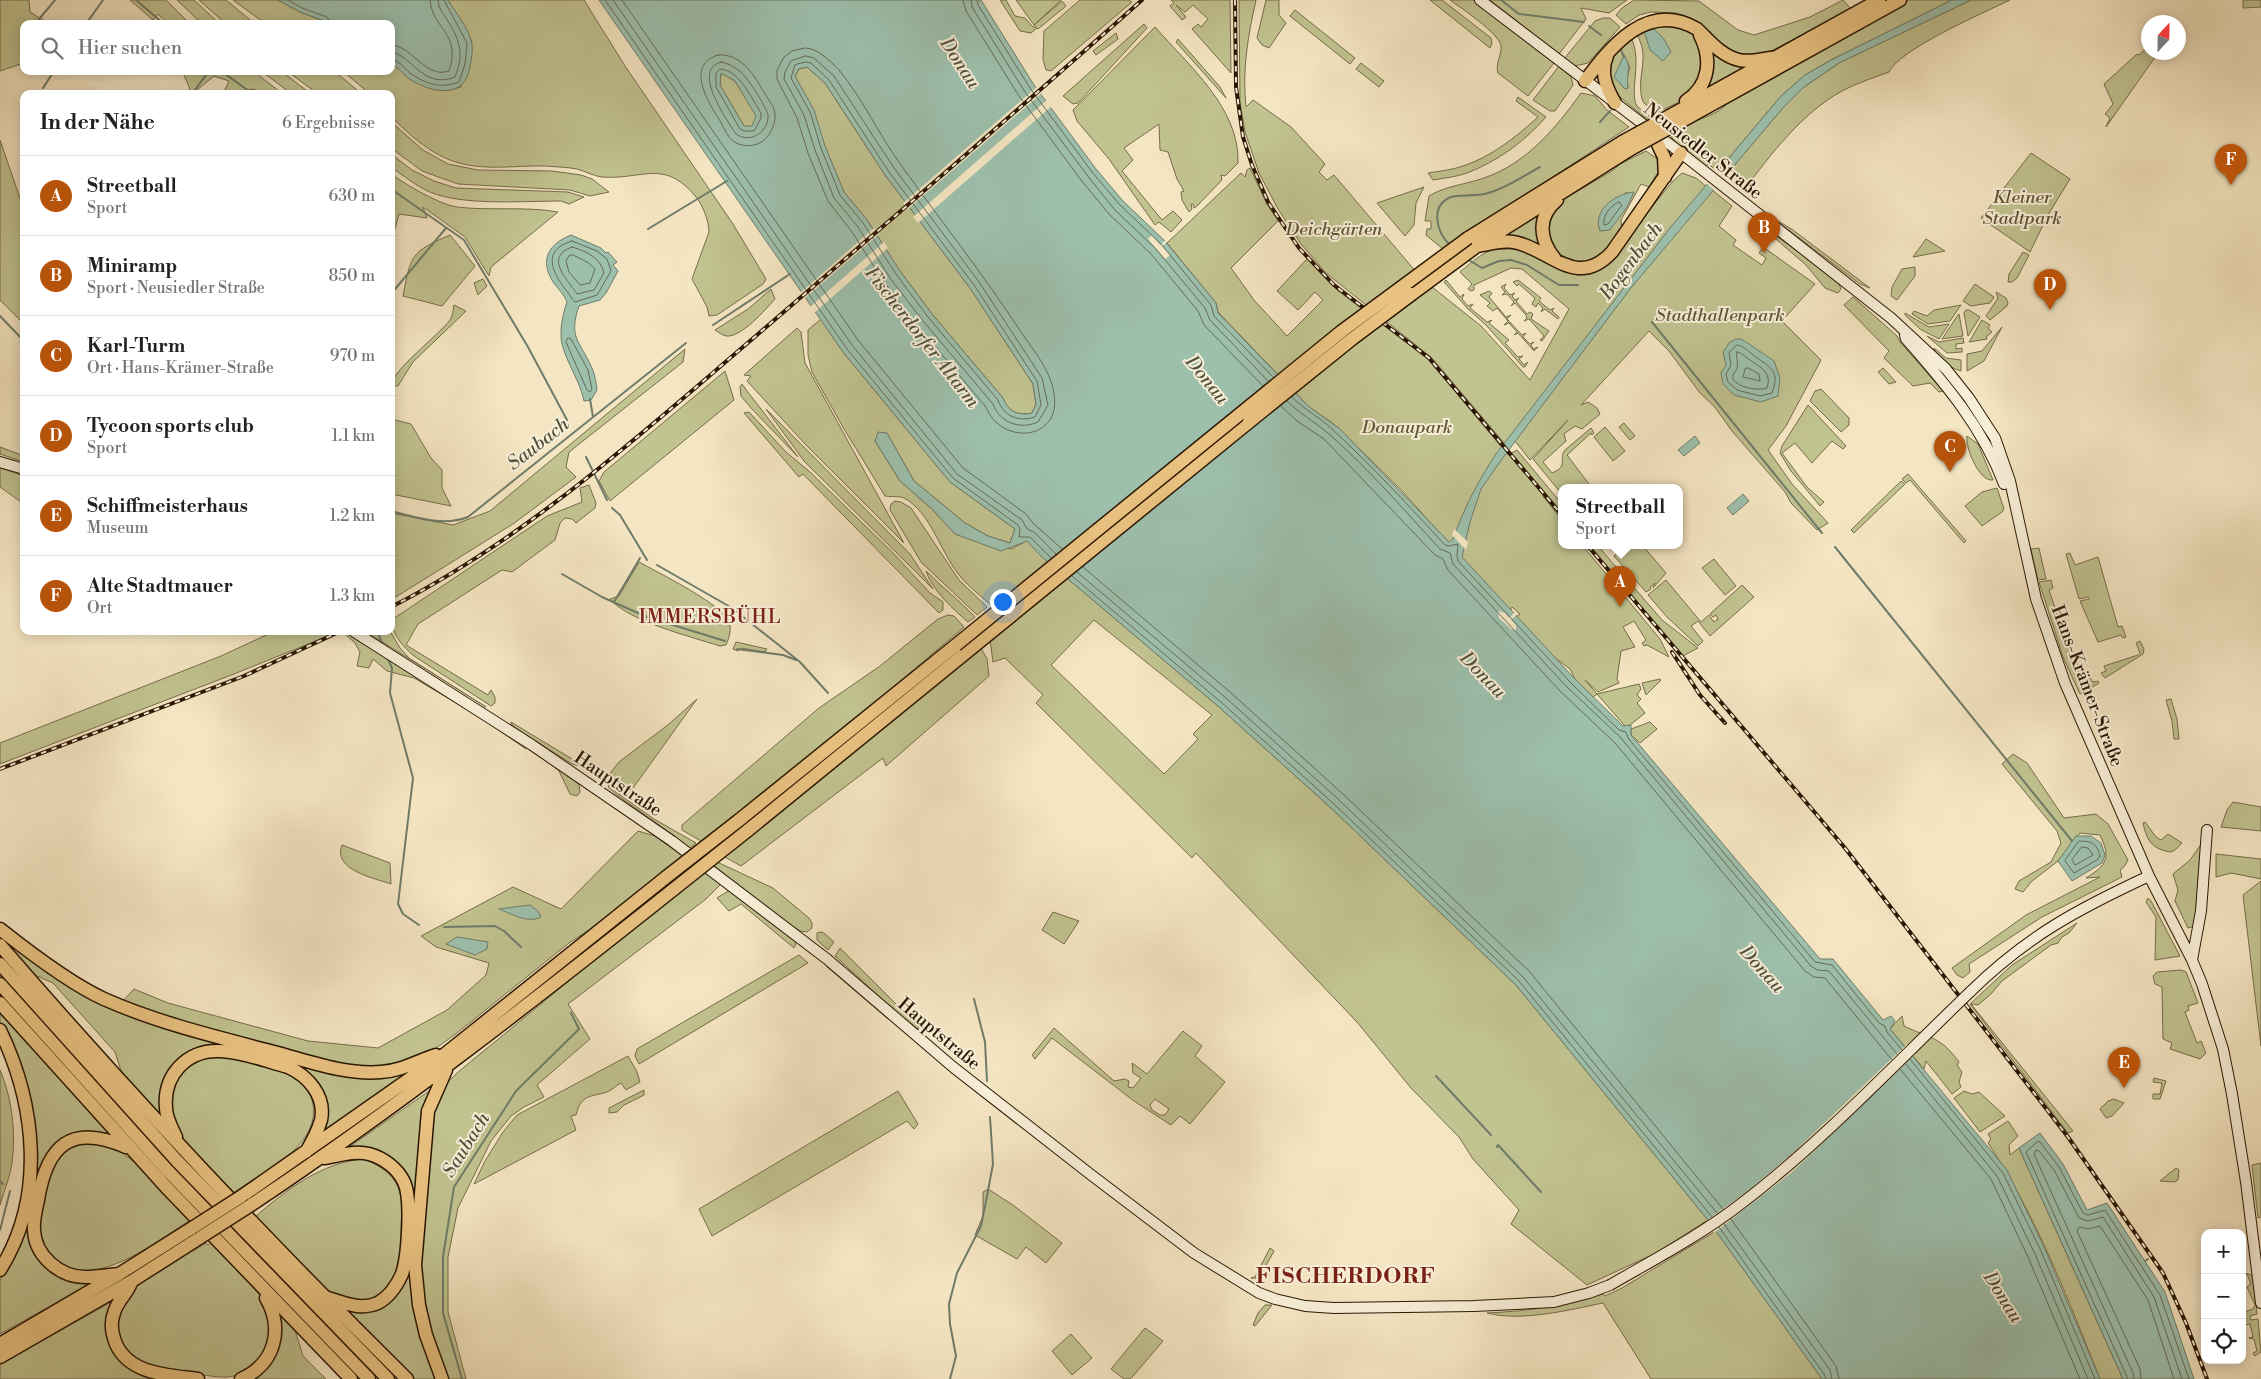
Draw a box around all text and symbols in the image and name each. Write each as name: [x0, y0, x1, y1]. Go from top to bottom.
north arrow: [2141, 15, 2186, 60]
search box: [20, 20, 395, 75]
water label: Donau: [934, 32, 986, 93]
icon: search: [38, 34, 66, 62]
text: Hier suchen: [78, 36, 182, 60]
street label: Neusiedler Straße: [1639, 98, 1767, 204]
text: In der Nähe: [40, 110, 155, 136]
text: 6 Ergebnisse: [282, 113, 375, 133]
pin: F: [2215, 144, 2247, 185]
text: Streetball: [87, 174, 177, 198]
text: A: [50, 186, 62, 206]
text: 630 m: [329, 186, 375, 206]
park label: Kleiner Stadtpark: [1982, 186, 2062, 230]
text: Sport: [87, 198, 127, 218]
pin: B: [1748, 212, 1780, 253]
water label: Bogenbach: [1593, 217, 1668, 305]
park label: Deichgärten: [1285, 218, 1383, 241]
text: Miniramp: [87, 254, 177, 278]
water label: Fischerdorfer Altarm: [859, 261, 985, 413]
text: B: [50, 266, 62, 286]
text: 850 m: [328, 266, 375, 286]
pin: D: [2034, 269, 2066, 310]
text: Sport · Neusiedler Straße: [87, 278, 265, 298]
park label: Stadthallenpark: [1655, 304, 1785, 327]
text: Karl-Turm: [87, 334, 185, 358]
text: C: [50, 346, 62, 366]
text: 970 m: [330, 346, 375, 366]
water label: Donau: [1179, 350, 1234, 410]
text: Ort · Hans-Krämer-Straße: [87, 358, 274, 378]
water label: Saubach: [502, 412, 574, 476]
text: Tycoon sports club: [87, 414, 254, 438]
park label: Donaupark: [1361, 416, 1452, 439]
text: D: [50, 426, 62, 446]
text: 1.1 km: [331, 426, 375, 446]
pin: C: [1934, 431, 1966, 472]
text: Sport: [87, 438, 127, 458]
popup: [1558, 484, 1683, 549]
text: Schiffmeisterhaus: [87, 494, 248, 518]
text: Streetball: [1576, 495, 1665, 519]
text: E: [50, 506, 62, 526]
text: 1.2 km: [329, 506, 375, 526]
text: Museum: [87, 518, 149, 538]
text: Sport: [1576, 519, 1616, 539]
pin: A: [1604, 566, 1636, 607]
text: Alte Stadtmauer: [87, 574, 233, 598]
text: F: [50, 586, 62, 606]
text: 1.3 km: [330, 586, 375, 606]
your location: [990, 589, 1016, 615]
text: Ort: [87, 598, 113, 618]
street label: Hans-Krämer-Straße: [2046, 602, 2128, 770]
district label: IMMERSBÜHL: [639, 604, 781, 629]
water label: Donau: [1454, 646, 1511, 704]
street label: Hauptstraße: [570, 746, 666, 822]
water label: Donau: [1734, 939, 1790, 998]
street label: Hauptstraße: [893, 993, 985, 1075]
pin: E: [2108, 1047, 2140, 1088]
water label: Saubach: [437, 1108, 495, 1182]
map controls: [2201, 1229, 2246, 1364]
button: +: [2201, 1229, 2246, 1274]
district label: FISCHERDORF: [1256, 1263, 1436, 1290]
water label: Donau: [1977, 1266, 2028, 1327]
button: −: [2201, 1274, 2246, 1319]
button: locate: [2201, 1319, 2246, 1364]

